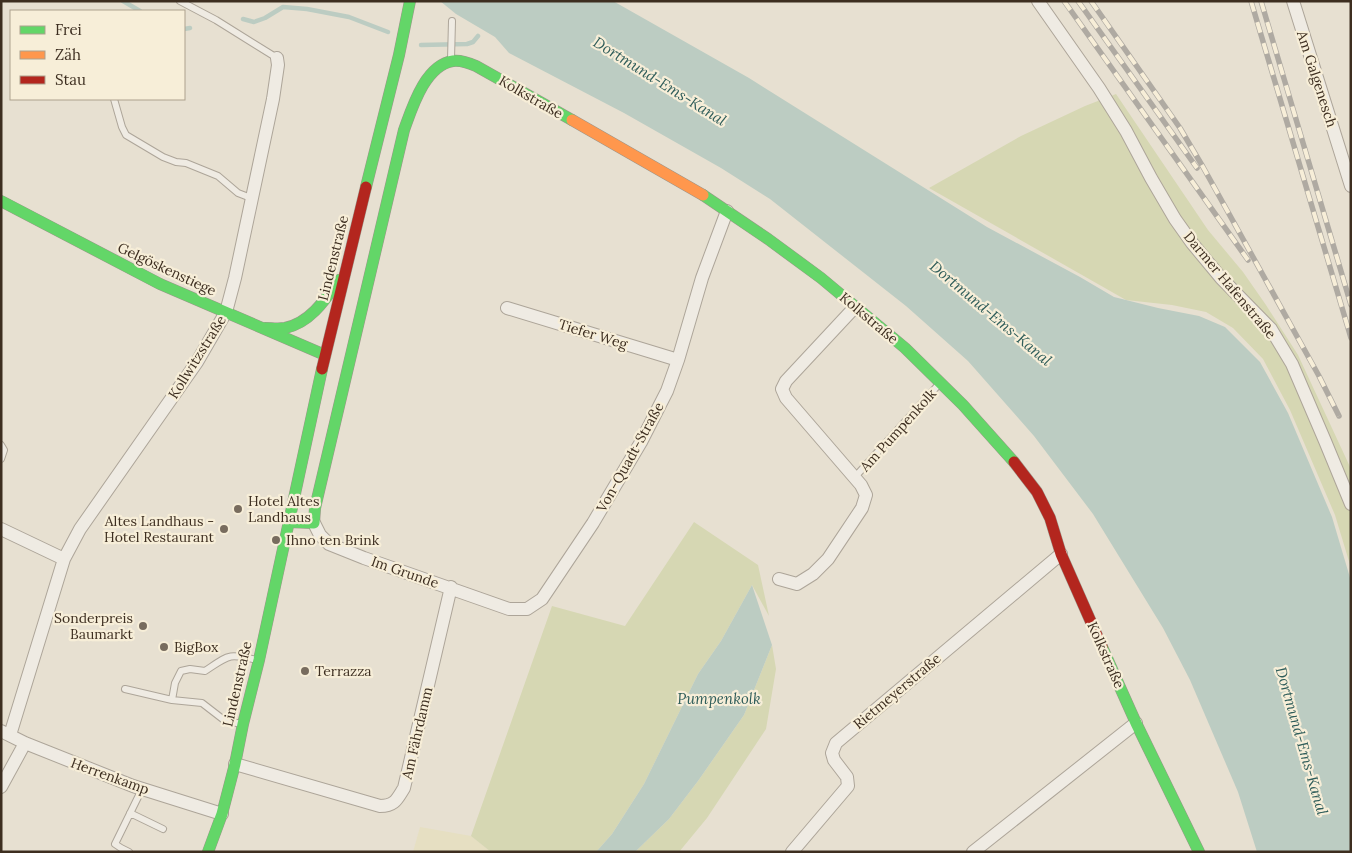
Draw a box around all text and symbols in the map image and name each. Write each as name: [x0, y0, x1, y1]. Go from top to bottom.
legend: [10, 10, 185, 100]
text: Frei: [55, 20, 82, 39]
street label: Am Galgenesch: [1293, 28, 1341, 129]
water label: Dortmund-Ems-Kanal: [590, 32, 731, 130]
text: Zäh: [55, 45, 81, 64]
text: Stau: [55, 70, 86, 89]
street label: Kolkstraße: [496, 71, 567, 123]
street label: Lindenstraße: [314, 213, 352, 302]
street label: Darmer Hafenstraße: [1180, 228, 1280, 343]
street label: Gelgöskenstiege: [115, 238, 219, 300]
water label: Dortmund-Ems-Kanal: [926, 256, 1056, 370]
street label: Kolkstraße: [836, 288, 902, 348]
street label: Kollwitzstraße: [164, 312, 230, 402]
street label: Tiefer Weg: [556, 315, 630, 353]
street label: Am Pumpenkolk: [855, 384, 940, 476]
street label: Von-Quadt-Straße: [592, 399, 668, 516]
place label: Hotel Altes Landhaus: [248, 492, 319, 526]
marker: Hotel Altes Landhaus: [232, 503, 244, 515]
place label: Altes Landhaus - Hotel Restaurant: [104, 512, 215, 546]
marker: Altes Landhaus - Hotel Restaurant: [218, 523, 230, 535]
place label: Ihno ten Brink: [286, 531, 380, 549]
marker: Ihno ten Brink: [270, 534, 282, 546]
street label: Im Grunde: [369, 552, 442, 592]
place label: Sonderpreis Baumarkt: [54, 609, 134, 643]
street label: Kolkstraße: [1083, 619, 1129, 692]
marker: Sonderpreis Baumarkt: [137, 620, 149, 632]
place label: BigBox: [174, 638, 219, 656]
street label: Lindenstraße: [218, 639, 256, 729]
marker: BigBox: [158, 641, 170, 653]
street label: Rietmeyerstraße: [850, 649, 945, 733]
place label: Terrazza: [315, 662, 372, 680]
marker: Terrazza: [299, 665, 311, 677]
water label: Dortmund-Ems-Kanal: [1272, 665, 1332, 818]
street label: Am Fährdamm: [397, 685, 436, 782]
water label: Pumpenkolk: [677, 689, 761, 708]
street label: Herrenkamp: [68, 754, 152, 798]

